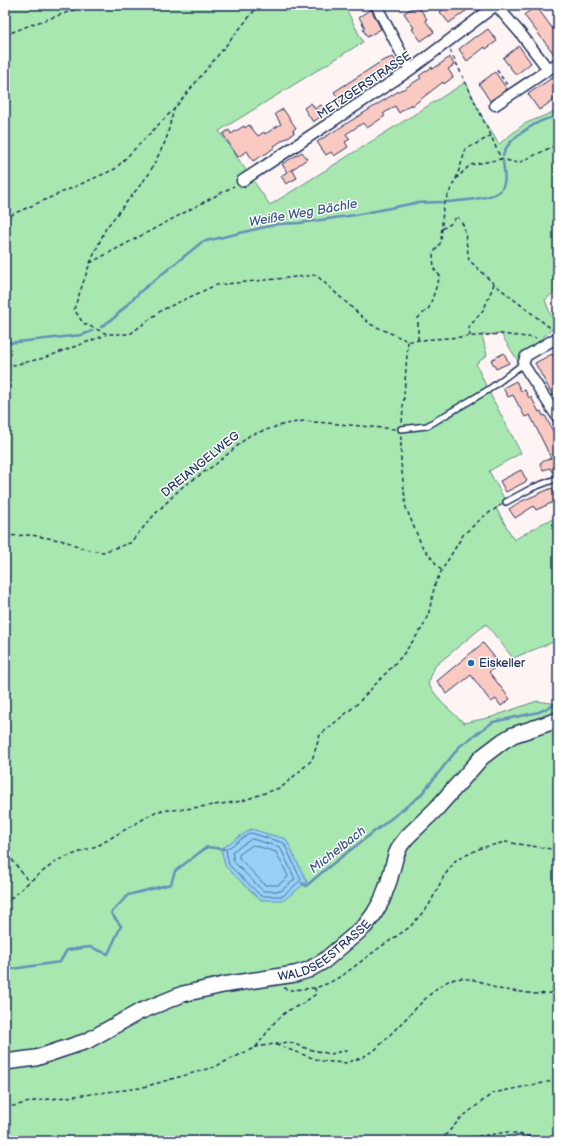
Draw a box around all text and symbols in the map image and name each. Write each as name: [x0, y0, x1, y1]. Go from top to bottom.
street label: METZGERSTRASSE: [314, 48, 414, 122]
water label: Weiße Weg Bächle: [248, 196, 359, 230]
street label: DREIANGELWEG: [158, 428, 242, 500]
place label: Eiskeller: [479, 656, 526, 671]
marker: Eiskeller: [466, 658, 476, 668]
water label: Michelbach: [306, 823, 369, 877]
street label: WALDSEESTRASSE: [277, 917, 375, 985]

